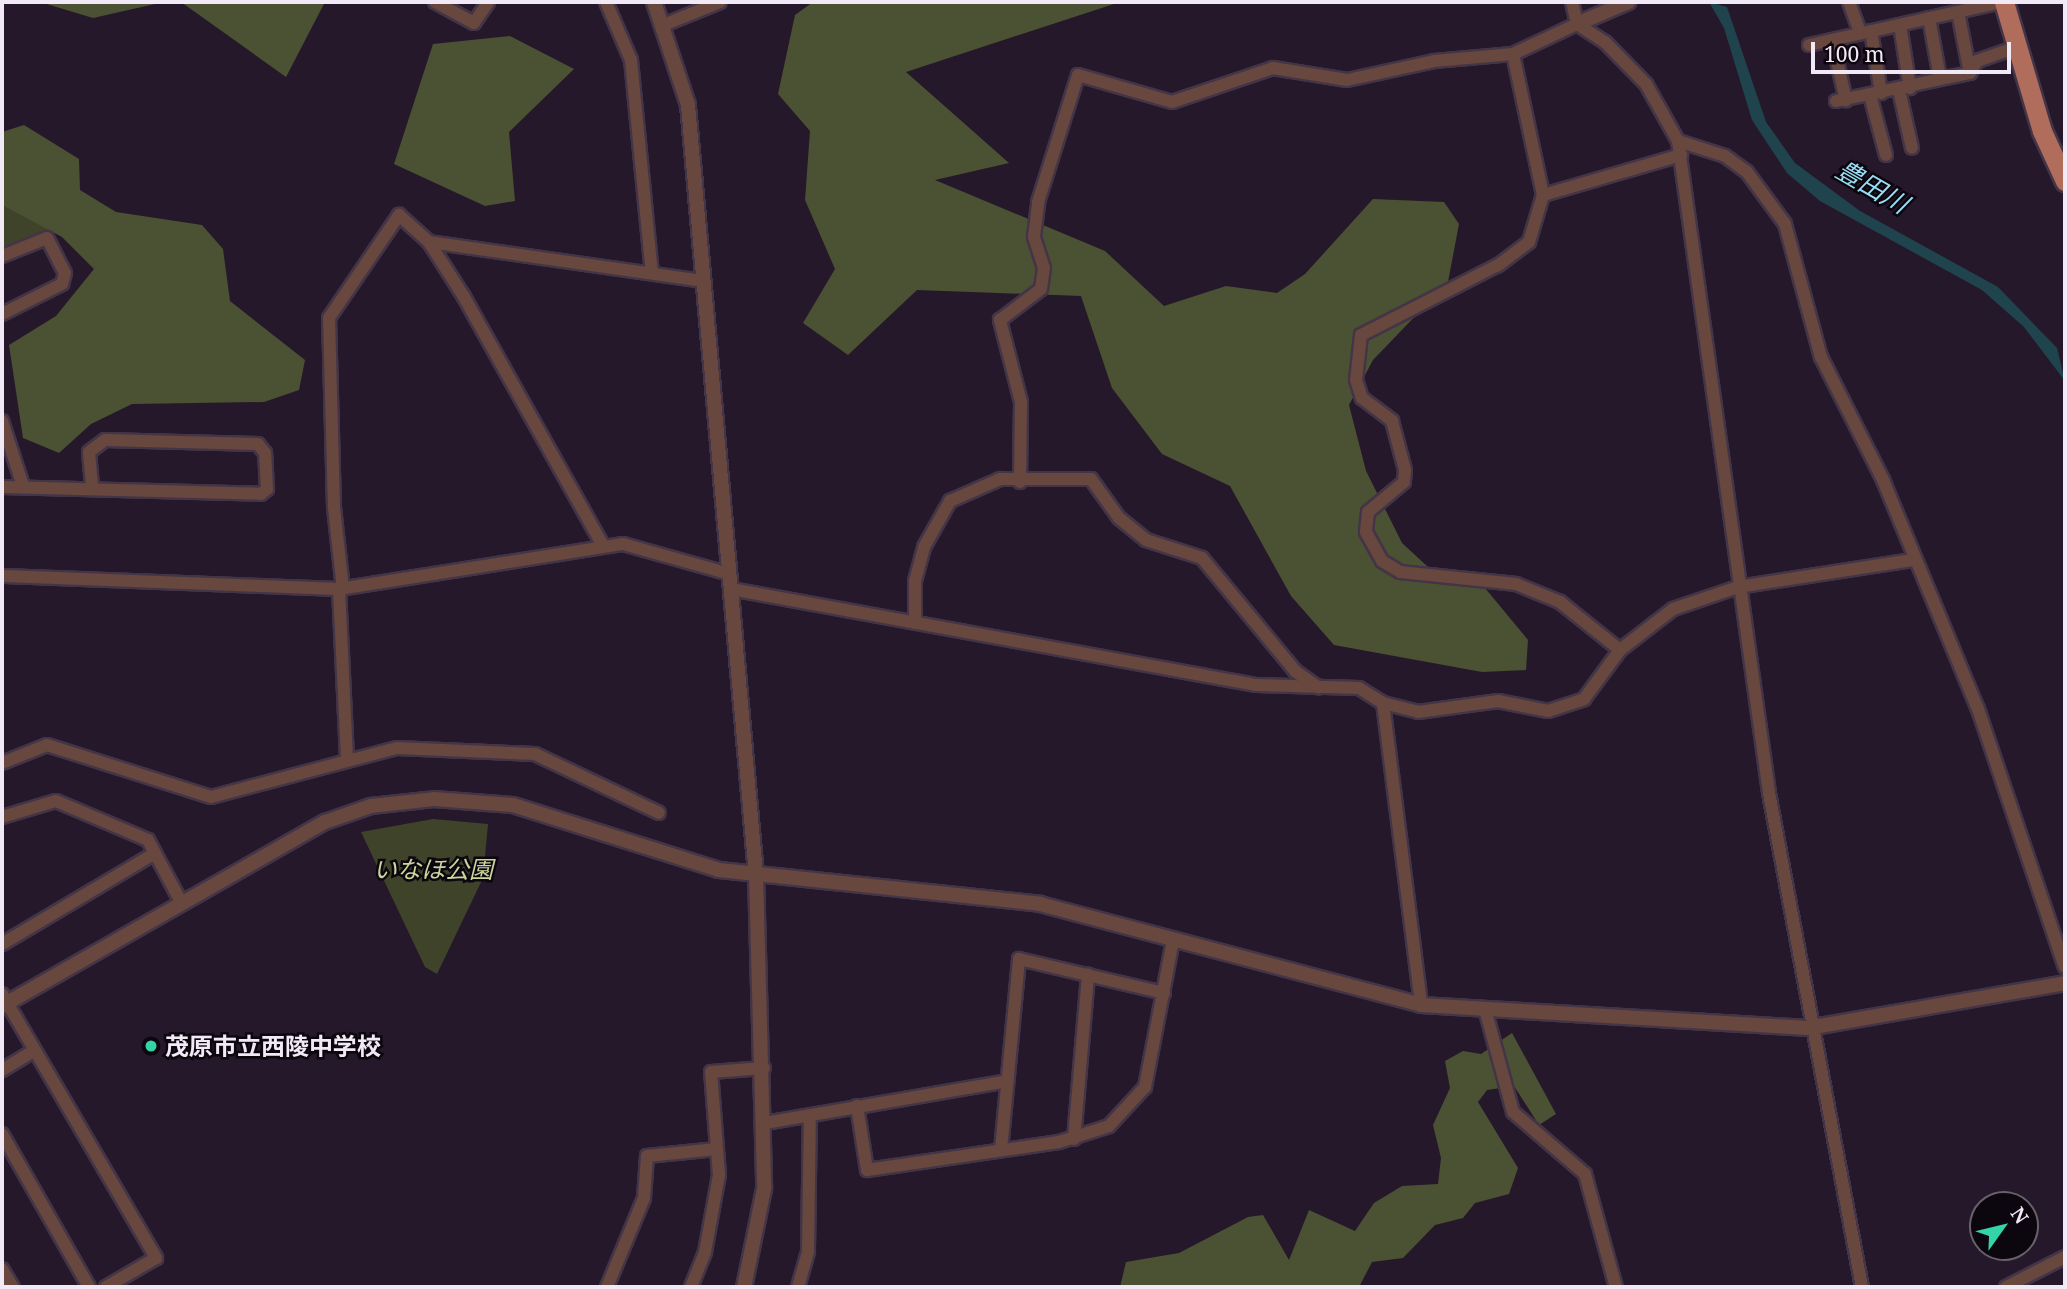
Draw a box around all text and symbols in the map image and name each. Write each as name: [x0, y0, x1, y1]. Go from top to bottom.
scale bar: [1815, 28, 2014, 72]
text: 100 m: [1824, 40, 1885, 68]
water label: 豊田川: [1830, 154, 1914, 220]
park label: いなほ公園: [373, 855, 493, 883]
place label: 茂原市立西陵中学校: [165, 1032, 381, 1060]
marker: 茂原市立西陵中学校: [143, 1038, 159, 1054]
north arrow: [1969, 1191, 2039, 1261]
text: N: [2005, 1202, 2035, 1229]

